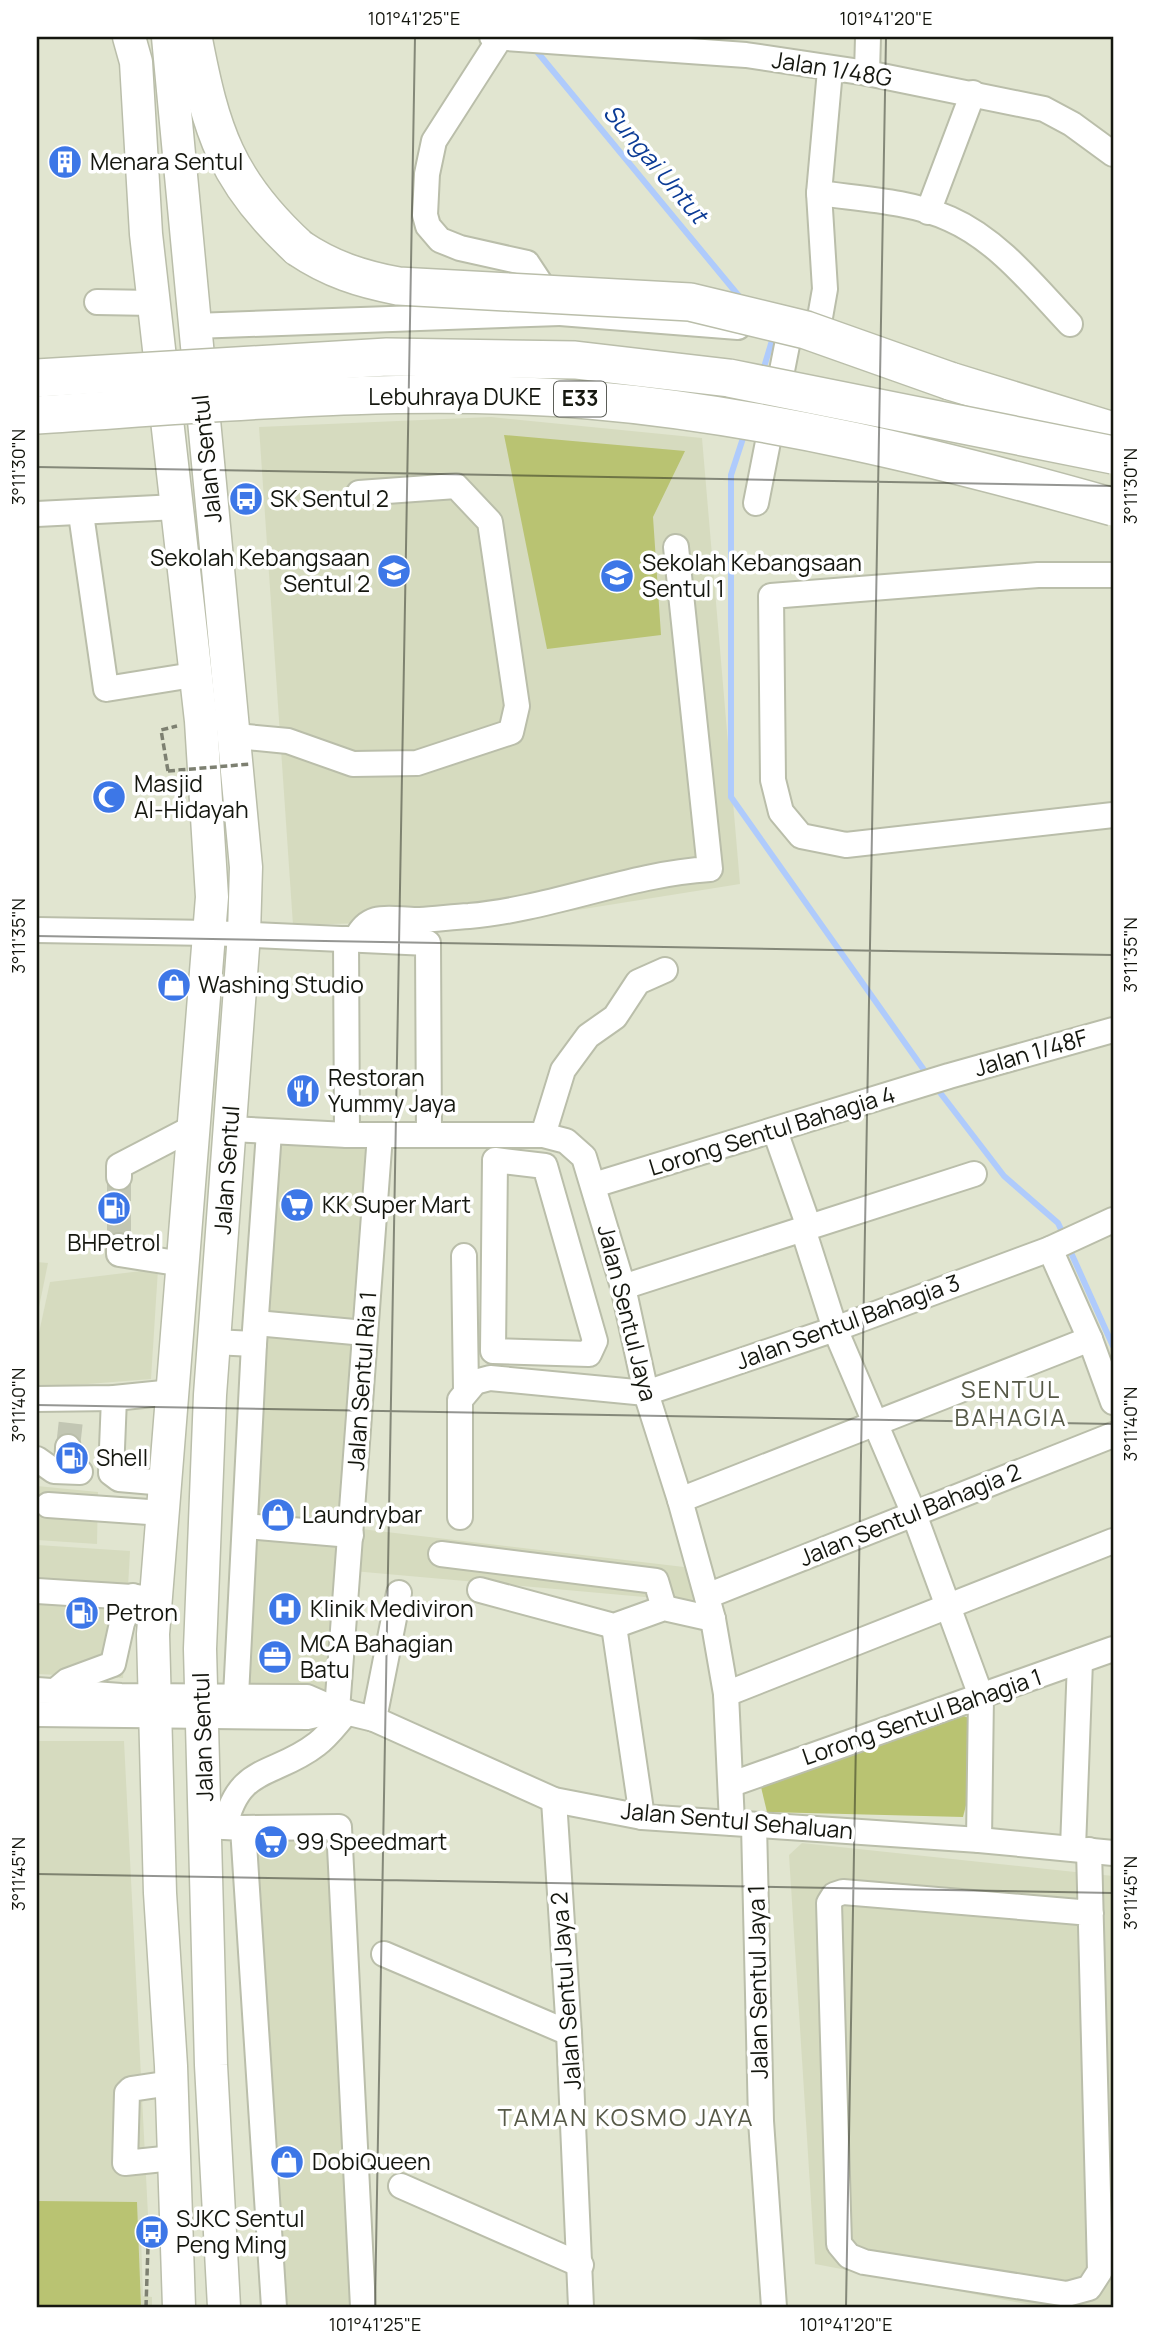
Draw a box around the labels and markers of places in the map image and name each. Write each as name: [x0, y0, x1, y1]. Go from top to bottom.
building icon: Menara Sentul: [46, 143, 84, 181]
place label: Menara Sentul: [90, 145, 243, 177]
bus stop icon: SK Sentul 2: [227, 480, 265, 518]
place label: SK Sentul 2: [270, 482, 389, 514]
place label: Sekolah Kebangsaan Sentul 2: [150, 541, 370, 599]
place label: Sekolah Kebangsaan Sentul 1: [642, 546, 862, 604]
school or university icon: Sekolah Kebangsaan Sentul 2: [375, 552, 413, 590]
school or university icon: Sekolah Kebangsaan Sentul 1: [598, 557, 636, 595]
place label: Masjid Al-Hidayah: [134, 767, 249, 825]
mosque icon: Masjid Al-Hidayah: [90, 778, 128, 816]
shop icon: Washing Studio: [155, 966, 193, 1004]
place label: Washing Studio: [198, 968, 364, 1000]
place label: Restoran Yummy Jaya: [328, 1061, 456, 1119]
restaurant icon: Restoran Yummy Jaya: [284, 1072, 322, 1110]
supermarket icon: KK Super Mart: [278, 1186, 316, 1224]
place label: KK Super Mart: [322, 1188, 471, 1220]
fuel station icon: BHPetrol: [95, 1189, 133, 1227]
place label: BHPetrol: [67, 1226, 161, 1258]
fuel station icon: Shell: [53, 1439, 91, 1477]
place label: Shell: [96, 1441, 148, 1473]
shop icon: Laundrybar: [259, 1496, 297, 1534]
place label: Laundrybar: [302, 1498, 422, 1530]
hospital icon: Klinik Mediviron: [266, 1590, 304, 1628]
place label: Klinik Mediviron: [310, 1592, 474, 1624]
fuel station icon: Petron: [63, 1594, 101, 1632]
place label: Petron: [106, 1596, 178, 1628]
place label: MCA Bahagian Batu: [300, 1627, 453, 1685]
office icon: MCA Bahagian Batu: [256, 1638, 294, 1676]
supermarket icon: 99 Speedmart: [252, 1823, 290, 1861]
place label: 99 Speedmart: [296, 1825, 447, 1857]
shop icon: DobiQueen: [268, 2143, 306, 2181]
place label: DobiQueen: [312, 2145, 431, 2177]
place label: SJKC Sentul Peng Ming: [176, 2202, 305, 2260]
bus stop icon: SJKC Sentul Peng Ming: [133, 2213, 171, 2251]

